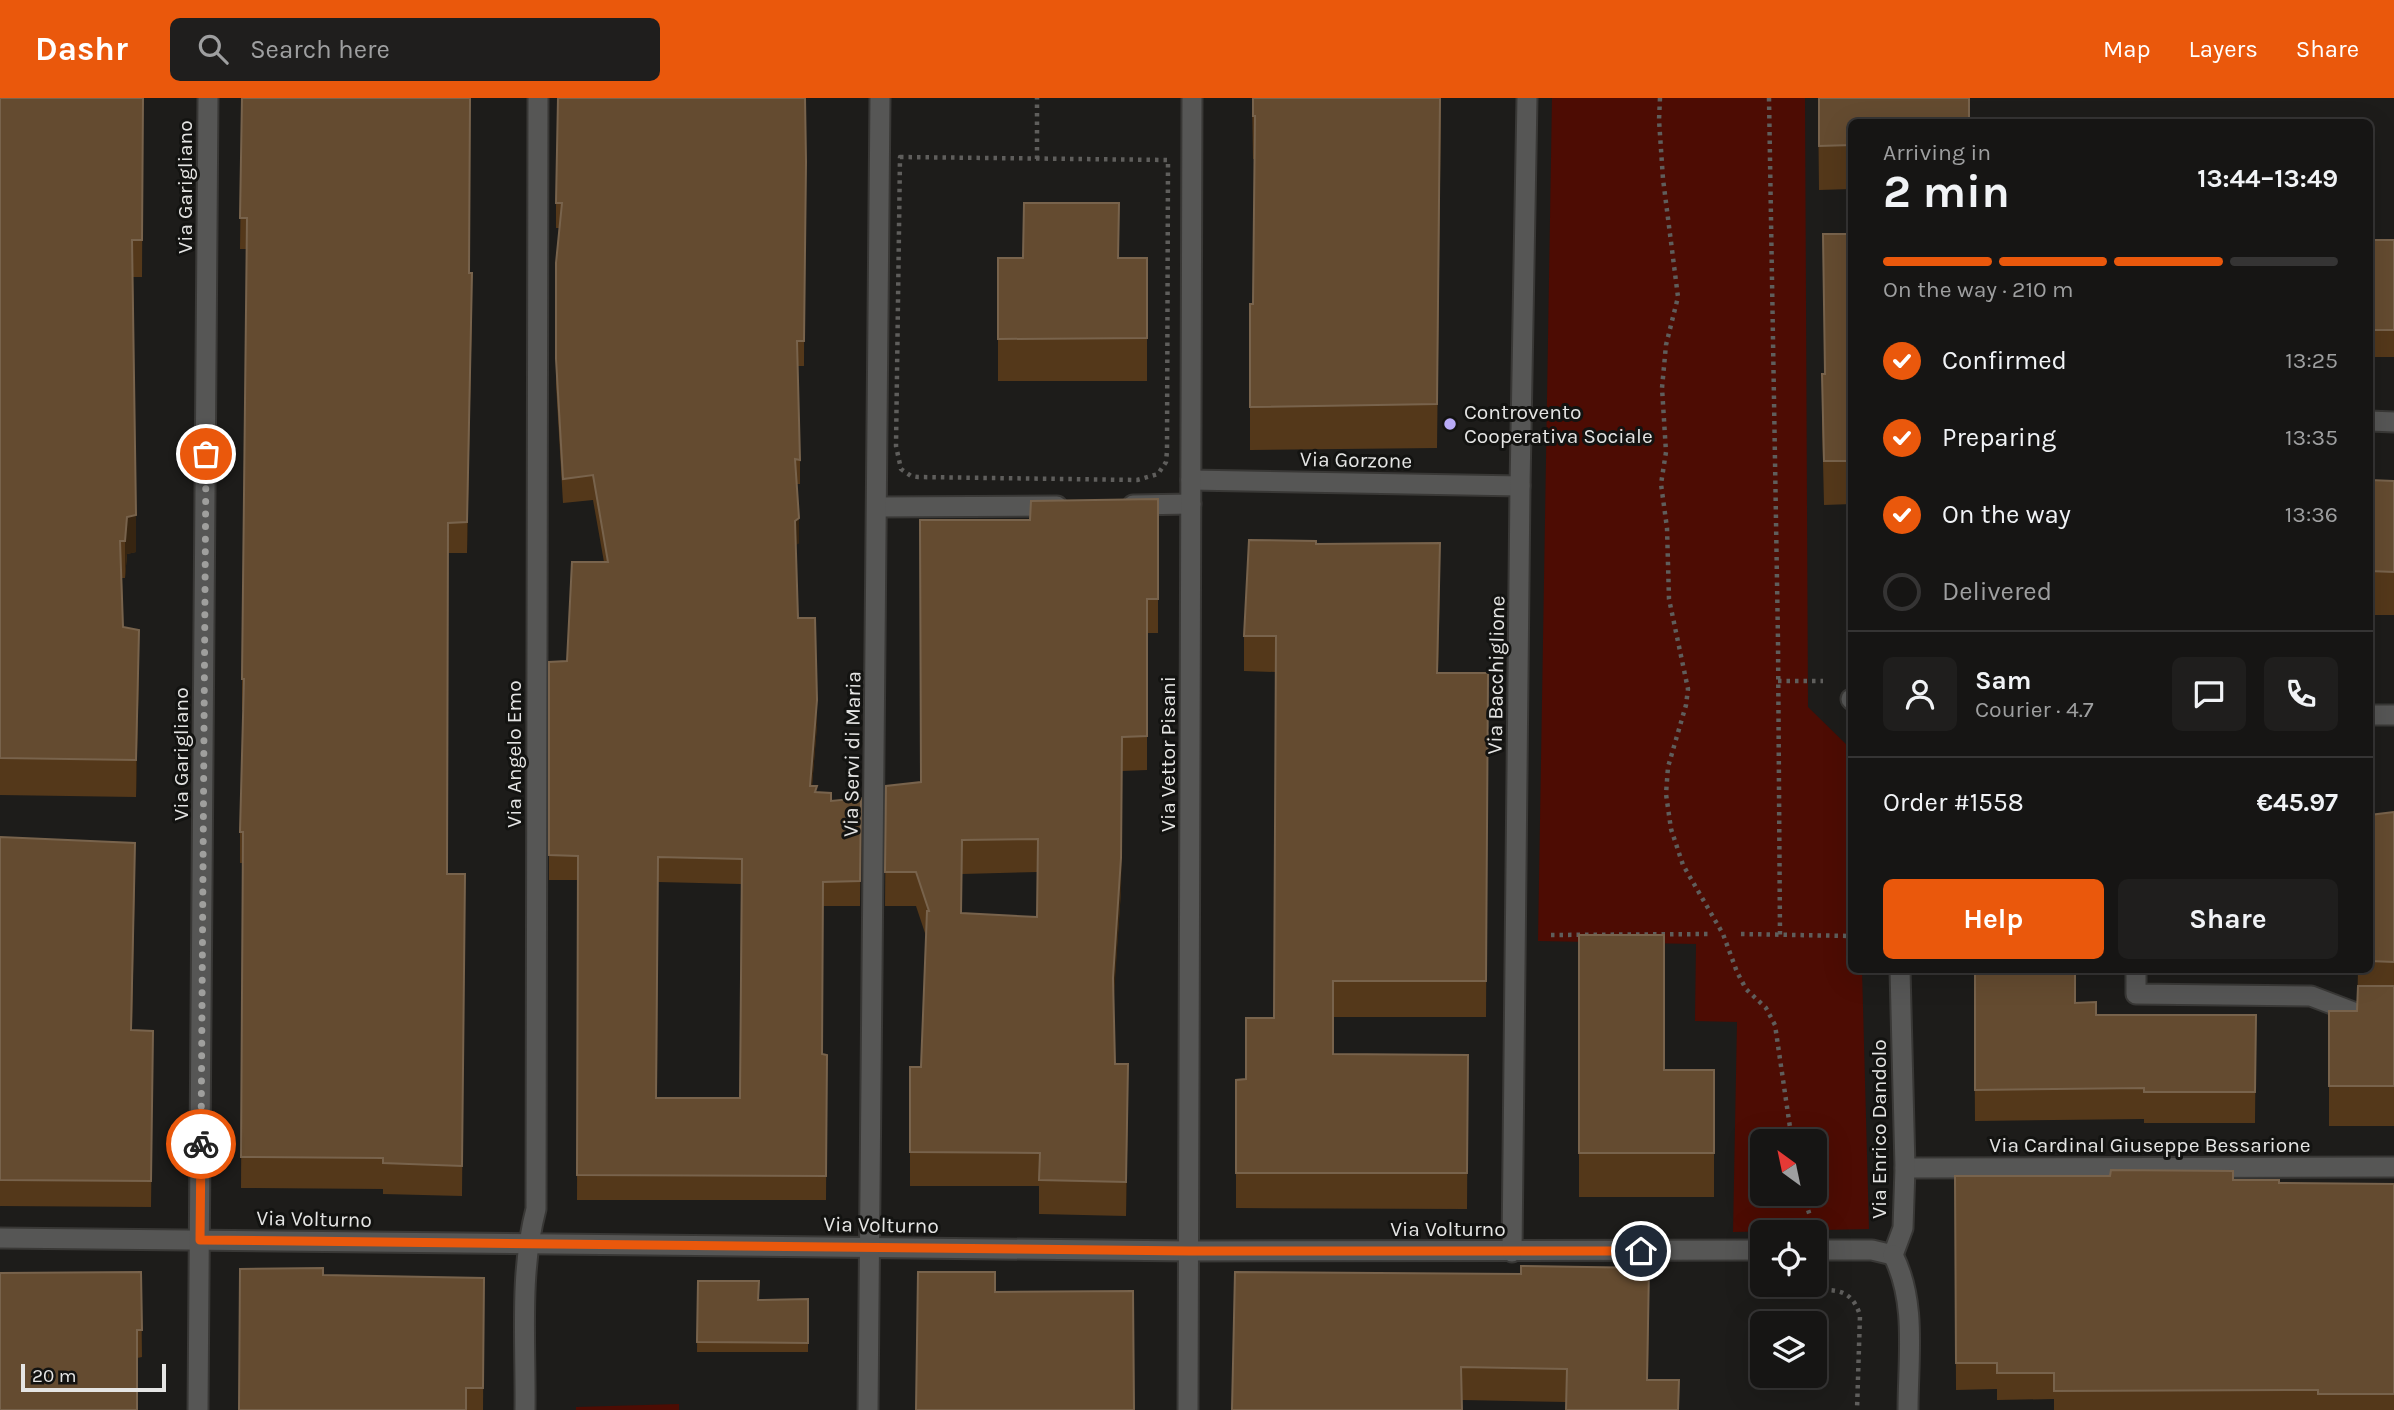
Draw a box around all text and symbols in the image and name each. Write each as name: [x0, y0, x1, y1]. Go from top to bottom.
search box: [170, 18, 660, 81]
text: Dashr: [35, 30, 128, 68]
icon: search: [194, 30, 232, 68]
text: Search here: [250, 34, 390, 65]
text: Map: [2103, 35, 2151, 63]
text: Layers: [2189, 35, 2258, 63]
text: Share: [2296, 35, 2359, 63]
street label: Via Garigliano: [173, 120, 197, 254]
text: Arriving in: [1883, 139, 1991, 166]
text: 13:44–13:49: [2197, 163, 2338, 194]
text: 2 min: [1883, 165, 2010, 219]
text: On the way · 210 m: [1883, 276, 2074, 303]
icon: check: [1883, 342, 1921, 380]
text: Confirmed: [1942, 345, 2067, 376]
text: 13:25: [2285, 347, 2338, 374]
place label: Controvento Cooperativa Sociale: [1464, 400, 1653, 448]
marker: Controvento Cooperativa Sociale: [1442, 416, 1458, 432]
icon: check: [1883, 419, 1921, 457]
text: Preparing: [1942, 422, 2056, 453]
pin: [176, 424, 236, 484]
text: 13:35: [2285, 424, 2338, 451]
icon: bag: [187, 435, 225, 473]
street label: Via Gorzone: [1300, 447, 1412, 473]
icon: check: [1883, 496, 1921, 534]
text: On the way: [1942, 499, 2071, 530]
text: 13:36: [2285, 501, 2338, 528]
text: Delivered: [1942, 576, 2052, 607]
street label: Via Bacchiglione: [1483, 595, 1509, 755]
button: person: [1883, 657, 1957, 731]
button: chat: [2172, 657, 2246, 731]
button: phone: [2264, 657, 2338, 731]
text: Sam: [1975, 665, 2031, 696]
street label: Via Servi di Maria: [839, 671, 865, 837]
street label: Via Vettor Pisani: [1156, 676, 1180, 832]
street label: Via Angelo Emo: [502, 680, 526, 828]
street label: Via Garigliano: [169, 687, 193, 821]
text: Courier · 4.7: [1975, 696, 2094, 723]
text: Order #1558: [1883, 787, 2024, 818]
text: €45.97: [2257, 787, 2338, 818]
button: Help: [1883, 879, 2104, 959]
button: Share: [2118, 879, 2338, 959]
street label: Via Enrico Dandolo: [1867, 1039, 1891, 1219]
courier: [166, 1109, 236, 1179]
icon: bike: [182, 1125, 220, 1163]
north arrow: [1750, 1129, 1827, 1206]
map controls: [1750, 1129, 1827, 1388]
street label: Via Cardinal Giuseppe Bessarione: [1989, 1133, 2311, 1157]
street label: Via Volturno: [256, 1206, 372, 1232]
street label: Via Volturno: [823, 1212, 939, 1238]
street label: Via Volturno: [1390, 1217, 1506, 1241]
button: locate: [1750, 1220, 1827, 1297]
pin: [1611, 1221, 1671, 1281]
icon: home: [1622, 1232, 1660, 1270]
button: layers: [1750, 1311, 1827, 1388]
scale bar: [21, 1361, 166, 1393]
text: 20 m: [32, 1365, 77, 1387]

